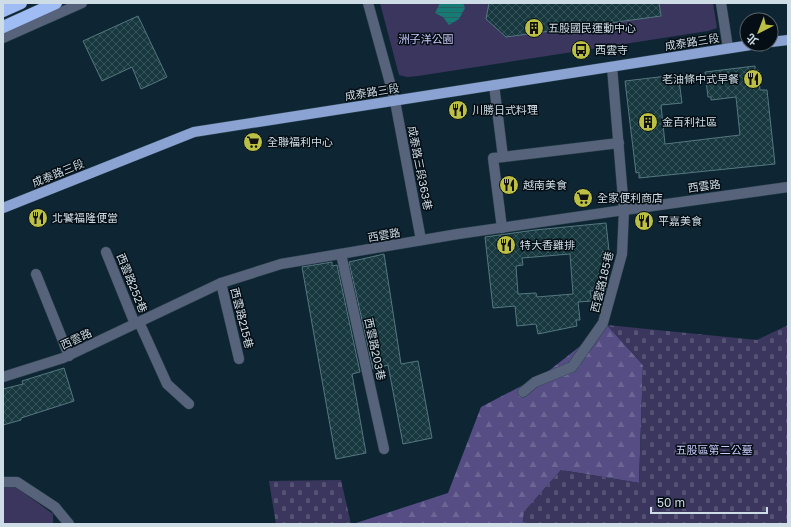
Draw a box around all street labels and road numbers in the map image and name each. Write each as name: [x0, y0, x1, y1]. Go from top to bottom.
street label: 成泰路三段: [664, 31, 720, 52]
street label: 成泰路三段: [344, 81, 400, 102]
street label: 成泰路三段363巷: [406, 125, 435, 211]
street label: 成泰路三段: [30, 156, 86, 189]
street label: 西雲路: [687, 177, 721, 194]
street label: 西雲路: [367, 225, 401, 244]
street label: 西雲路185巷: [588, 250, 615, 314]
street label: 西雲路252巷: [115, 251, 150, 315]
street label: 西雲路215巷: [229, 286, 256, 350]
street label: 西雲路203巷: [363, 316, 388, 381]
street label: 西雲路: [58, 326, 93, 351]

